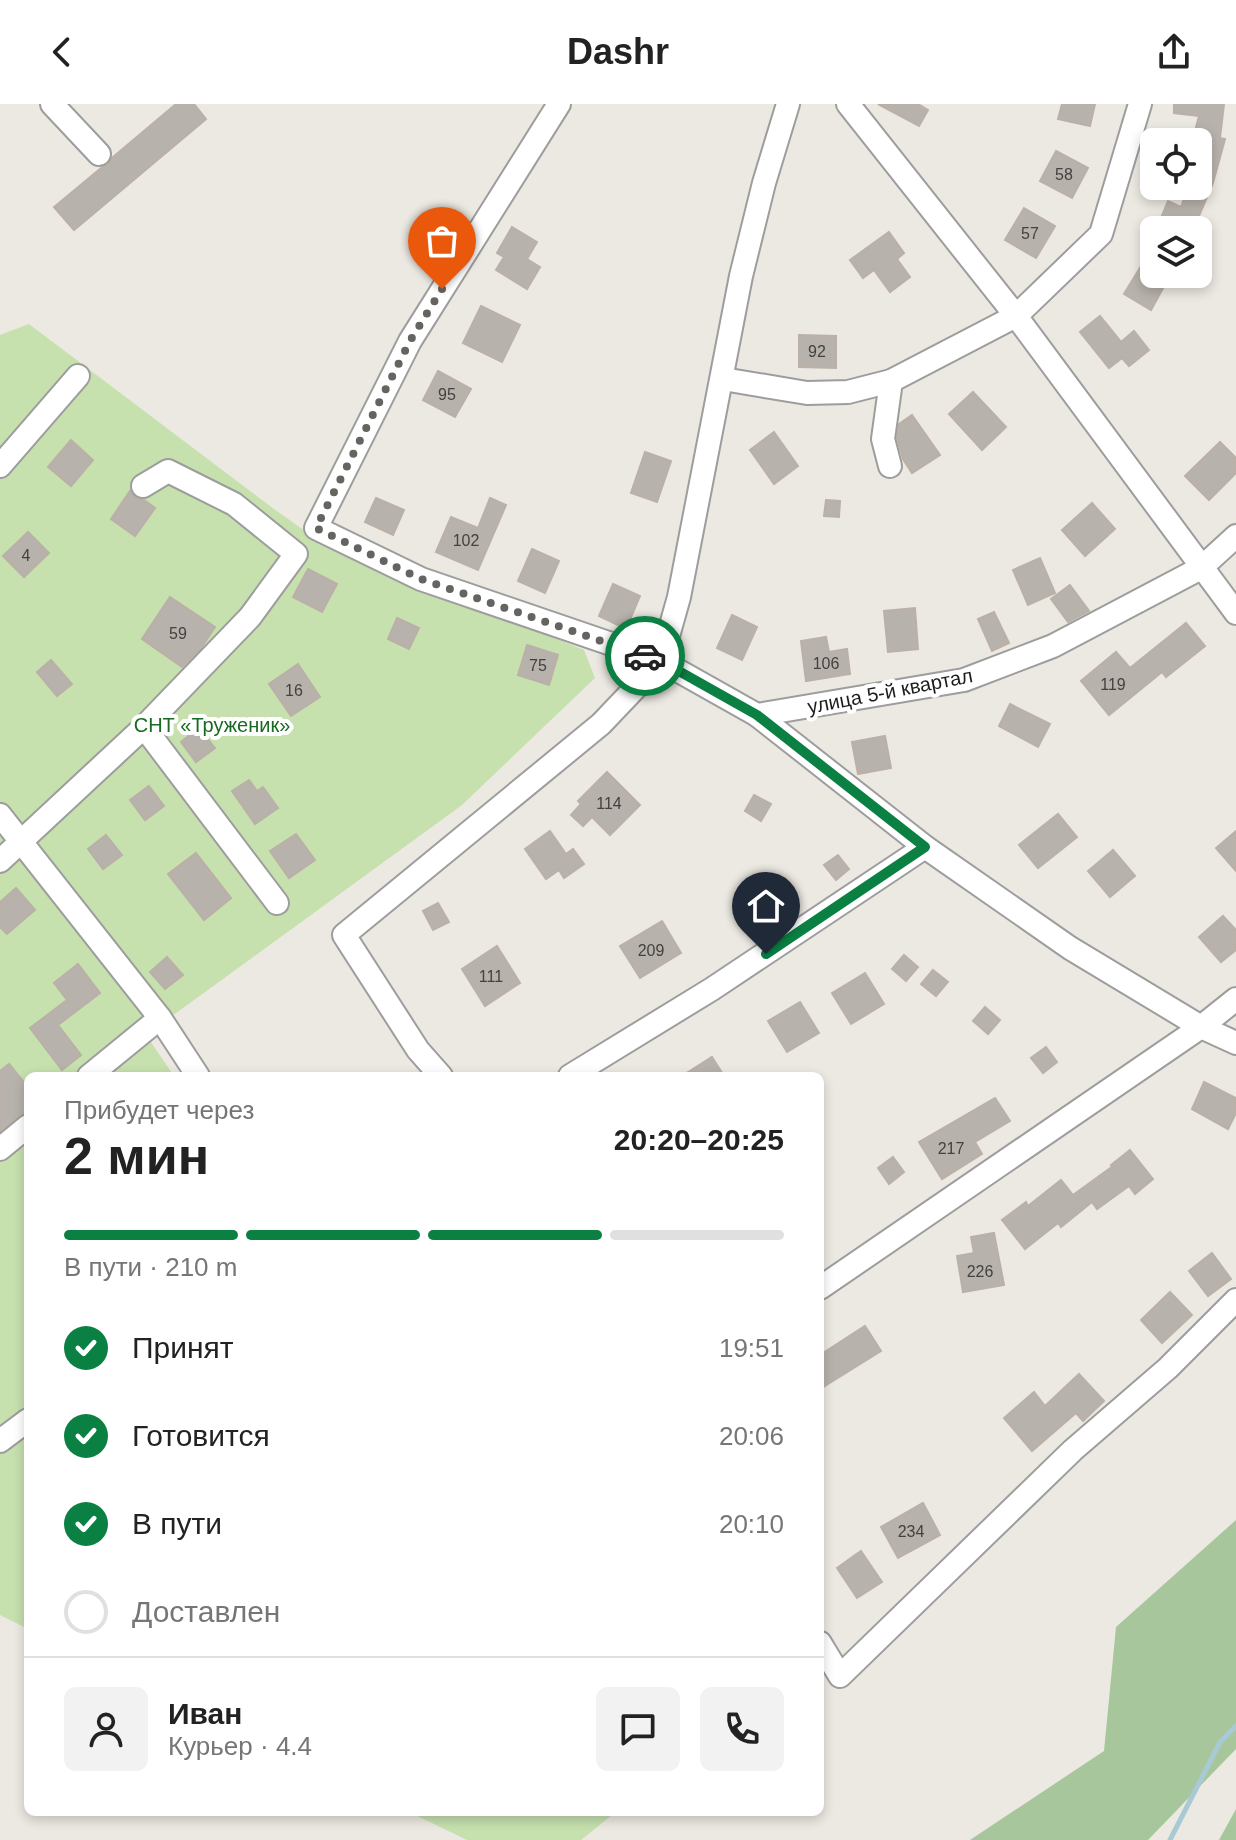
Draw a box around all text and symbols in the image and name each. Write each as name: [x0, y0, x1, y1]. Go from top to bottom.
icon: back: [40, 30, 84, 74]
icon: share: [1152, 30, 1196, 74]
text: Dashr: [567, 31, 669, 72]
map controls: [1140, 128, 1212, 288]
button: locate: [1140, 128, 1212, 200]
house number: 58: [1055, 166, 1073, 183]
pin: [408, 207, 476, 289]
button: layers: [1140, 216, 1212, 288]
icon: bag: [420, 219, 464, 263]
house number: 57: [1021, 225, 1039, 242]
house number: 92: [808, 343, 826, 360]
house number: 95: [438, 386, 456, 403]
house number: 102: [453, 532, 479, 549]
house number: 4: [22, 547, 31, 564]
courier: [605, 616, 685, 696]
house number: 59: [169, 625, 187, 642]
icon: car: [623, 634, 667, 678]
house number: 106: [813, 655, 839, 672]
house number: 75: [529, 657, 547, 674]
street label: улица 5-й квартал: [806, 664, 974, 718]
house number: 119: [1100, 676, 1126, 693]
house number: 16: [285, 682, 303, 699]
park label: СНТ «Труженик»: [134, 714, 290, 736]
house number: 114: [596, 795, 622, 812]
pin: [732, 872, 800, 954]
icon: home: [744, 884, 788, 928]
house number: 209: [638, 942, 664, 959]
house number: 111: [479, 968, 503, 985]
text: Прибудет через: [64, 1095, 254, 1125]
text: 20:20–20:25: [614, 1123, 784, 1156]
text: 2 мин: [64, 1127, 209, 1185]
house number: 217: [938, 1140, 964, 1157]
text: В пути · 210 m: [64, 1252, 237, 1282]
house number: 226: [967, 1263, 993, 1280]
icon: check: [64, 1326, 108, 1370]
text: Принят: [132, 1331, 234, 1364]
text: 19:51: [719, 1333, 784, 1363]
icon: check: [64, 1414, 108, 1458]
text: Готовится: [132, 1419, 270, 1452]
text: 20:06: [719, 1421, 784, 1451]
icon: check: [64, 1502, 108, 1546]
text: В пути: [132, 1507, 222, 1540]
text: 20:10: [719, 1509, 784, 1539]
house number: 234: [898, 1523, 924, 1540]
text: Доставлен: [132, 1595, 280, 1628]
button: person: [64, 1687, 148, 1771]
button: chat: [596, 1687, 680, 1771]
button: phone: [700, 1687, 784, 1771]
text: Иван: [168, 1697, 242, 1730]
text: Курьер · 4.4: [168, 1731, 312, 1761]

